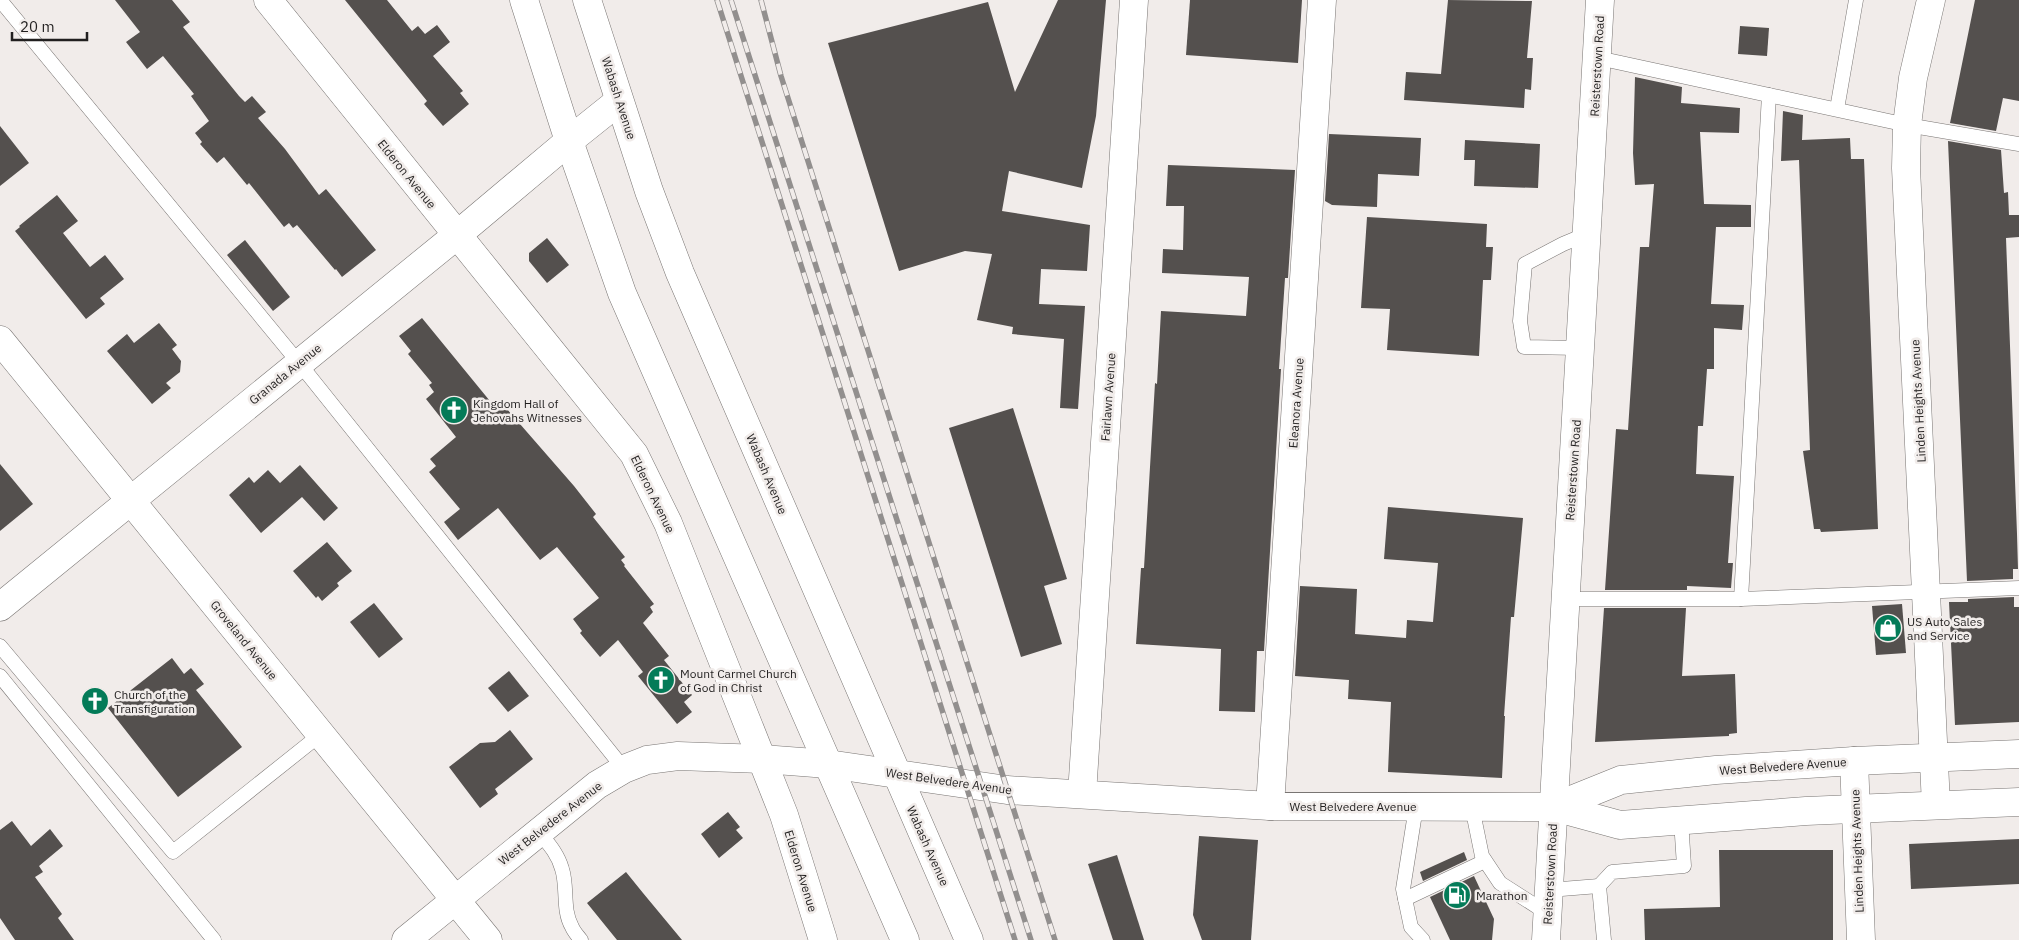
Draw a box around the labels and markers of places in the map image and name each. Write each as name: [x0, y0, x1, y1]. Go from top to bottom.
church icon: Kingdom Hall of Jehovahs Witnesses: [439, 395, 469, 425]
place label: Kingdom Hall of Jehovahs Witnesses: [473, 396, 582, 425]
shop icon: US Auto Sales and Service: [1873, 613, 1903, 643]
place label: US Auto Sales and Service: [1907, 614, 1982, 643]
church icon: Mount Carmel Church of God in Christ: [646, 665, 676, 695]
place label: Mount Carmel Church of God in Christ: [680, 666, 797, 695]
church icon: Church of the Transfiguration: [80, 686, 110, 716]
place label: Church of the Transfiguration: [114, 687, 195, 716]
fuel station icon: Marathon: [1442, 880, 1472, 910]
place label: Marathon: [1476, 888, 1527, 903]

